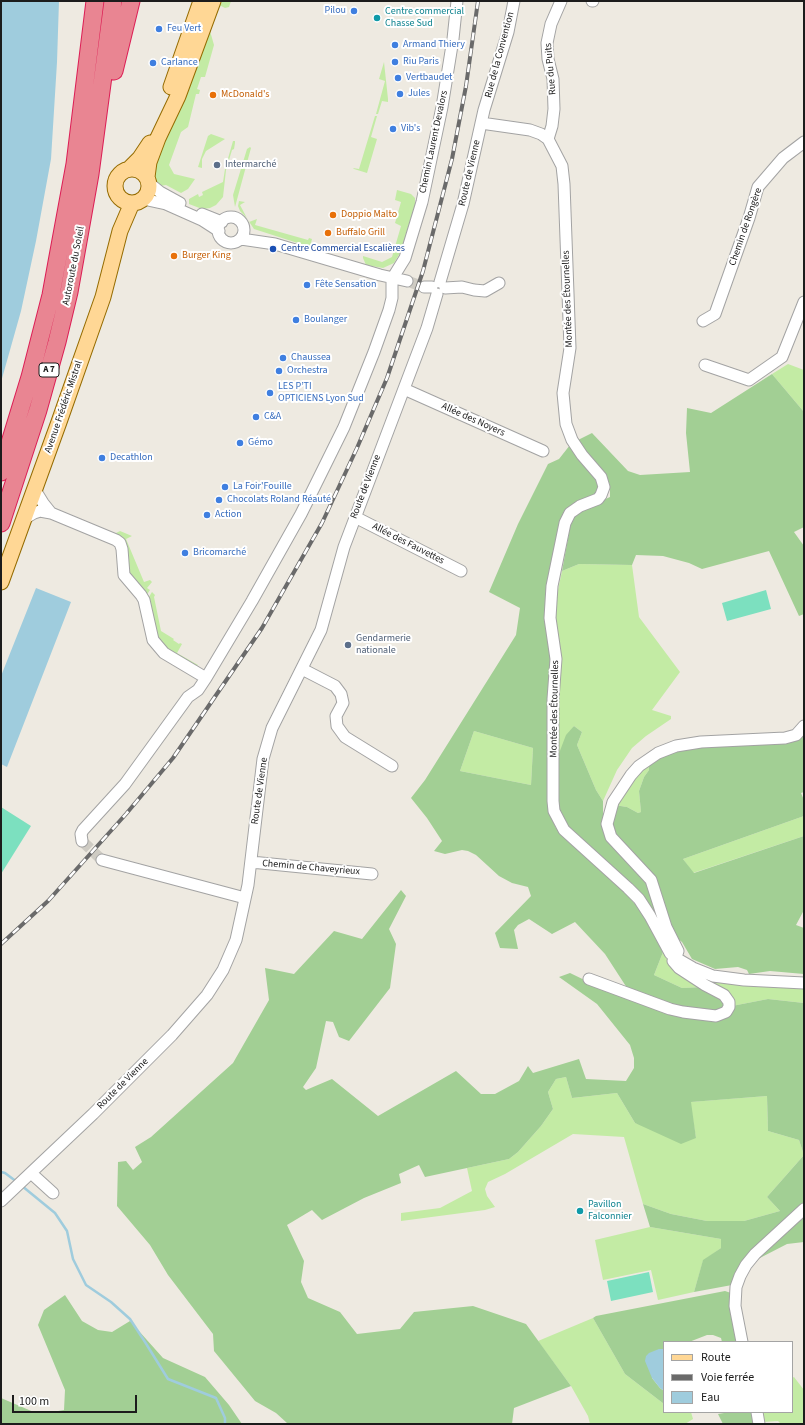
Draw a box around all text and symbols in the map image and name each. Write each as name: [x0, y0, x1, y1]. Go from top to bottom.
place label: Pilou: [324, 5, 346, 17]
marker: Pilou: [349, 6, 359, 16]
place label: Centre commercial Chasse Sud: [385, 6, 464, 30]
street label: Rue de la Convention: [483, 11, 517, 99]
marker: Centre commercial Chasse Sud: [372, 13, 382, 23]
place label: Feu Vert: [167, 23, 201, 35]
marker: Feu Vert: [154, 24, 164, 34]
place label: Armand Thiery: [403, 39, 465, 51]
marker: Armand Thiery: [390, 40, 400, 50]
street label: Rue du Puits: [543, 43, 559, 95]
place label: Riu Paris: [403, 56, 439, 68]
place label: Carlance: [161, 57, 198, 69]
marker: Riu Paris: [390, 57, 400, 67]
marker: Carlance: [148, 58, 158, 68]
place label: Vertbaudet: [406, 72, 452, 84]
marker: Vertbaudet: [393, 73, 403, 83]
place label: Jules: [408, 88, 430, 100]
place label: McDonald's: [221, 89, 269, 101]
marker: Jules: [395, 89, 405, 99]
street label: Chemin Laurent Devalors: [417, 89, 451, 195]
marker: McDonald's: [208, 90, 218, 100]
place label: Vib's: [401, 123, 420, 135]
marker: Vib's: [388, 124, 398, 134]
street label: Route de Vienne: [457, 139, 483, 207]
place label: Intermarché: [225, 159, 276, 171]
marker: Intermarché: [212, 160, 222, 170]
street label: Chemin de Rongère: [727, 187, 765, 267]
place label: Doppio Malto: [341, 209, 397, 221]
marker: Doppio Malto: [328, 210, 338, 220]
street label: Autoroute du Soleil: [60, 226, 88, 306]
place label: Buffalo Grill: [336, 227, 385, 239]
marker: Buffalo Grill: [323, 228, 333, 238]
place label: Centre Commercial Escalières: [281, 243, 405, 255]
marker: Centre Commercial Escalières: [268, 244, 278, 254]
place label: Burger King: [182, 250, 231, 262]
street label: Montée des Étournelles: [560, 250, 576, 348]
marker: Burger King: [169, 251, 179, 261]
place label: Fête Sensation: [315, 279, 376, 291]
marker: Fête Sensation: [302, 280, 312, 290]
place label: Boulanger: [304, 314, 347, 326]
marker: Boulanger: [291, 315, 301, 325]
place label: Chaussea: [291, 352, 331, 364]
marker: Chaussea: [278, 353, 288, 363]
street label: Avenue Frédéric Mistral: [43, 359, 85, 455]
road number: A 7: [39, 363, 59, 377]
place label: Orchestra: [287, 365, 328, 377]
marker: Orchestra: [274, 366, 284, 376]
place label: LES P’TI OPTICIENS Lyon Sud: [278, 381, 364, 404]
marker: LES P’TI OPTICIENS Lyon Sud: [265, 388, 275, 398]
street label: Allée des Noyers: [439, 401, 507, 439]
place label: C&A: [264, 411, 281, 423]
marker: C&A: [251, 412, 261, 422]
place label: Gémo: [248, 437, 273, 449]
marker: Gémo: [235, 438, 245, 448]
place label: Decathlon: [110, 452, 153, 464]
marker: Decathlon: [97, 453, 107, 463]
street label: Route de Vienne: [348, 453, 384, 521]
place label: La Foir'Fouille: [233, 481, 292, 493]
marker: La Foir'Fouille: [220, 482, 230, 492]
place label: Chocolats Roland Réauté: [227, 494, 331, 506]
marker: Chocolats Roland Réauté: [214, 495, 224, 505]
place label: Action: [215, 509, 242, 521]
marker: Action: [202, 510, 212, 520]
street label: Allée des Fauvettes: [370, 521, 446, 567]
place label: Bricomarché: [193, 547, 246, 559]
marker: Bricomarché: [180, 548, 190, 558]
place label: Gendarmerie nationale: [356, 633, 411, 656]
marker: Gendarmerie nationale: [343, 640, 353, 650]
street label: Montée des Étournelles: [548, 660, 562, 758]
street label: Route de Vienne: [249, 757, 271, 825]
street label: Chemin de Chaveyrieux: [262, 858, 360, 878]
street label: Route de Vienne: [95, 1056, 151, 1112]
place label: Pavillon Falconnier: [588, 1199, 632, 1222]
marker: Pavillon Falconnier: [575, 1206, 585, 1216]
legend: [663, 1341, 793, 1413]
text: Route: [701, 1349, 731, 1366]
text: Voie ferrée: [701, 1369, 754, 1386]
scale bar: [14, 1387, 139, 1413]
text: Eau: [701, 1389, 720, 1406]
text: 100 m: [19, 1393, 49, 1410]

